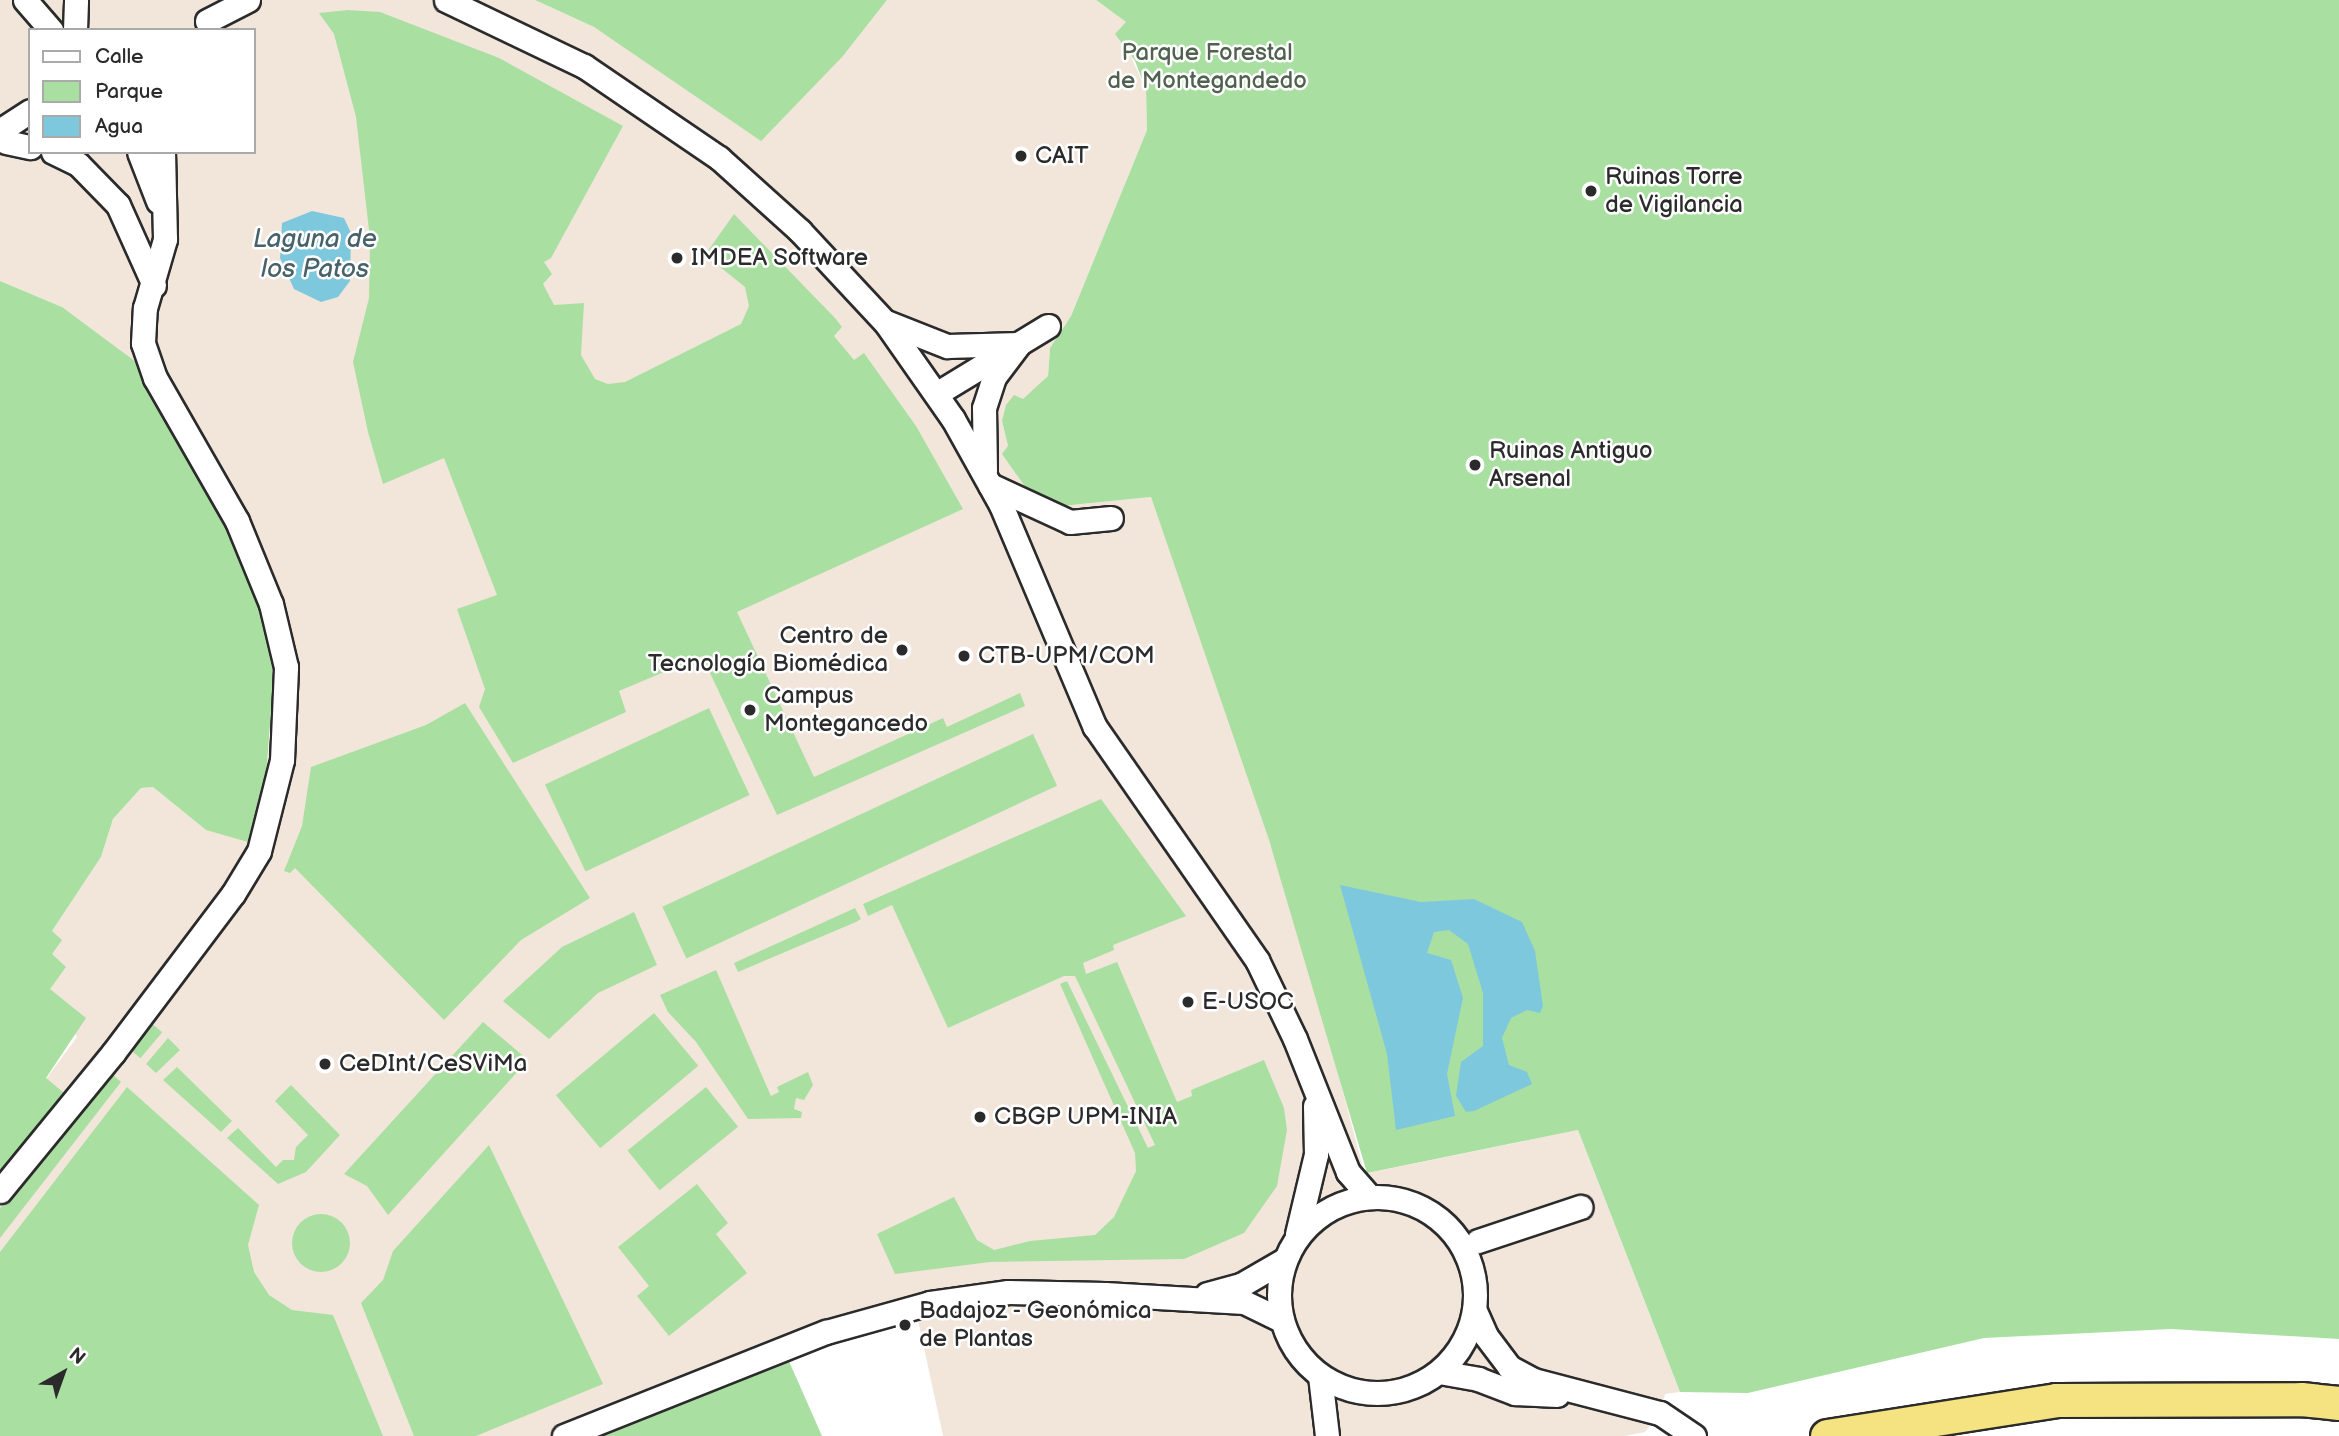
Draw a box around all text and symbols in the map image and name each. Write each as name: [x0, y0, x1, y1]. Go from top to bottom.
legend: [28, 28, 256, 154]
park label: Parque Forestal de Montegandedo: [1107, 39, 1307, 95]
text: Calle: [95, 44, 144, 69]
text: Parque: [95, 79, 163, 104]
text: Agua: [95, 114, 143, 139]
place label: CAIT: [1035, 142, 1089, 170]
marker: CAIT: [1013, 148, 1029, 164]
place label: Ruinas Torre de Vigilancia: [1605, 163, 1744, 219]
marker: Ruinas Torre de Vigilancia: [1583, 183, 1599, 199]
water label: Laguna de los Patos: [253, 224, 377, 286]
place label: IMDEA Software: [691, 244, 868, 272]
marker: IMDEA Software: [669, 250, 685, 266]
place label: Ruinas Antiguo Arsenal: [1489, 437, 1653, 493]
marker: Ruinas Antiguo Arsenal: [1467, 457, 1483, 473]
place label: Centro de Tecnología Biomédica: [648, 622, 888, 678]
marker: Centro de Tecnología Biomédica: [894, 642, 910, 658]
place label: CTB-UPM/COM: [978, 642, 1155, 670]
marker: CTB-UPM/COM: [956, 648, 972, 664]
place label: Campus Montegancedo: [764, 682, 928, 738]
marker: Campus Montegancedo: [742, 702, 758, 718]
place label: E-USOC: [1202, 988, 1294, 1016]
marker: E-USOC: [1180, 994, 1196, 1010]
place label: CeDInt/CeSViMa: [339, 1050, 527, 1078]
marker: CeDInt/CeSViMa: [317, 1056, 333, 1072]
place label: CBGP UPM-INIA: [994, 1103, 1177, 1131]
marker: CBGP UPM-INIA: [972, 1109, 988, 1125]
place label: Badajoz - Geonómica de Plantas: [919, 1297, 1154, 1353]
marker: Badajoz - Geonómica de Plantas: [897, 1317, 913, 1333]
north arrow: [28, 1338, 98, 1408]
text: N: [64, 1343, 90, 1370]

